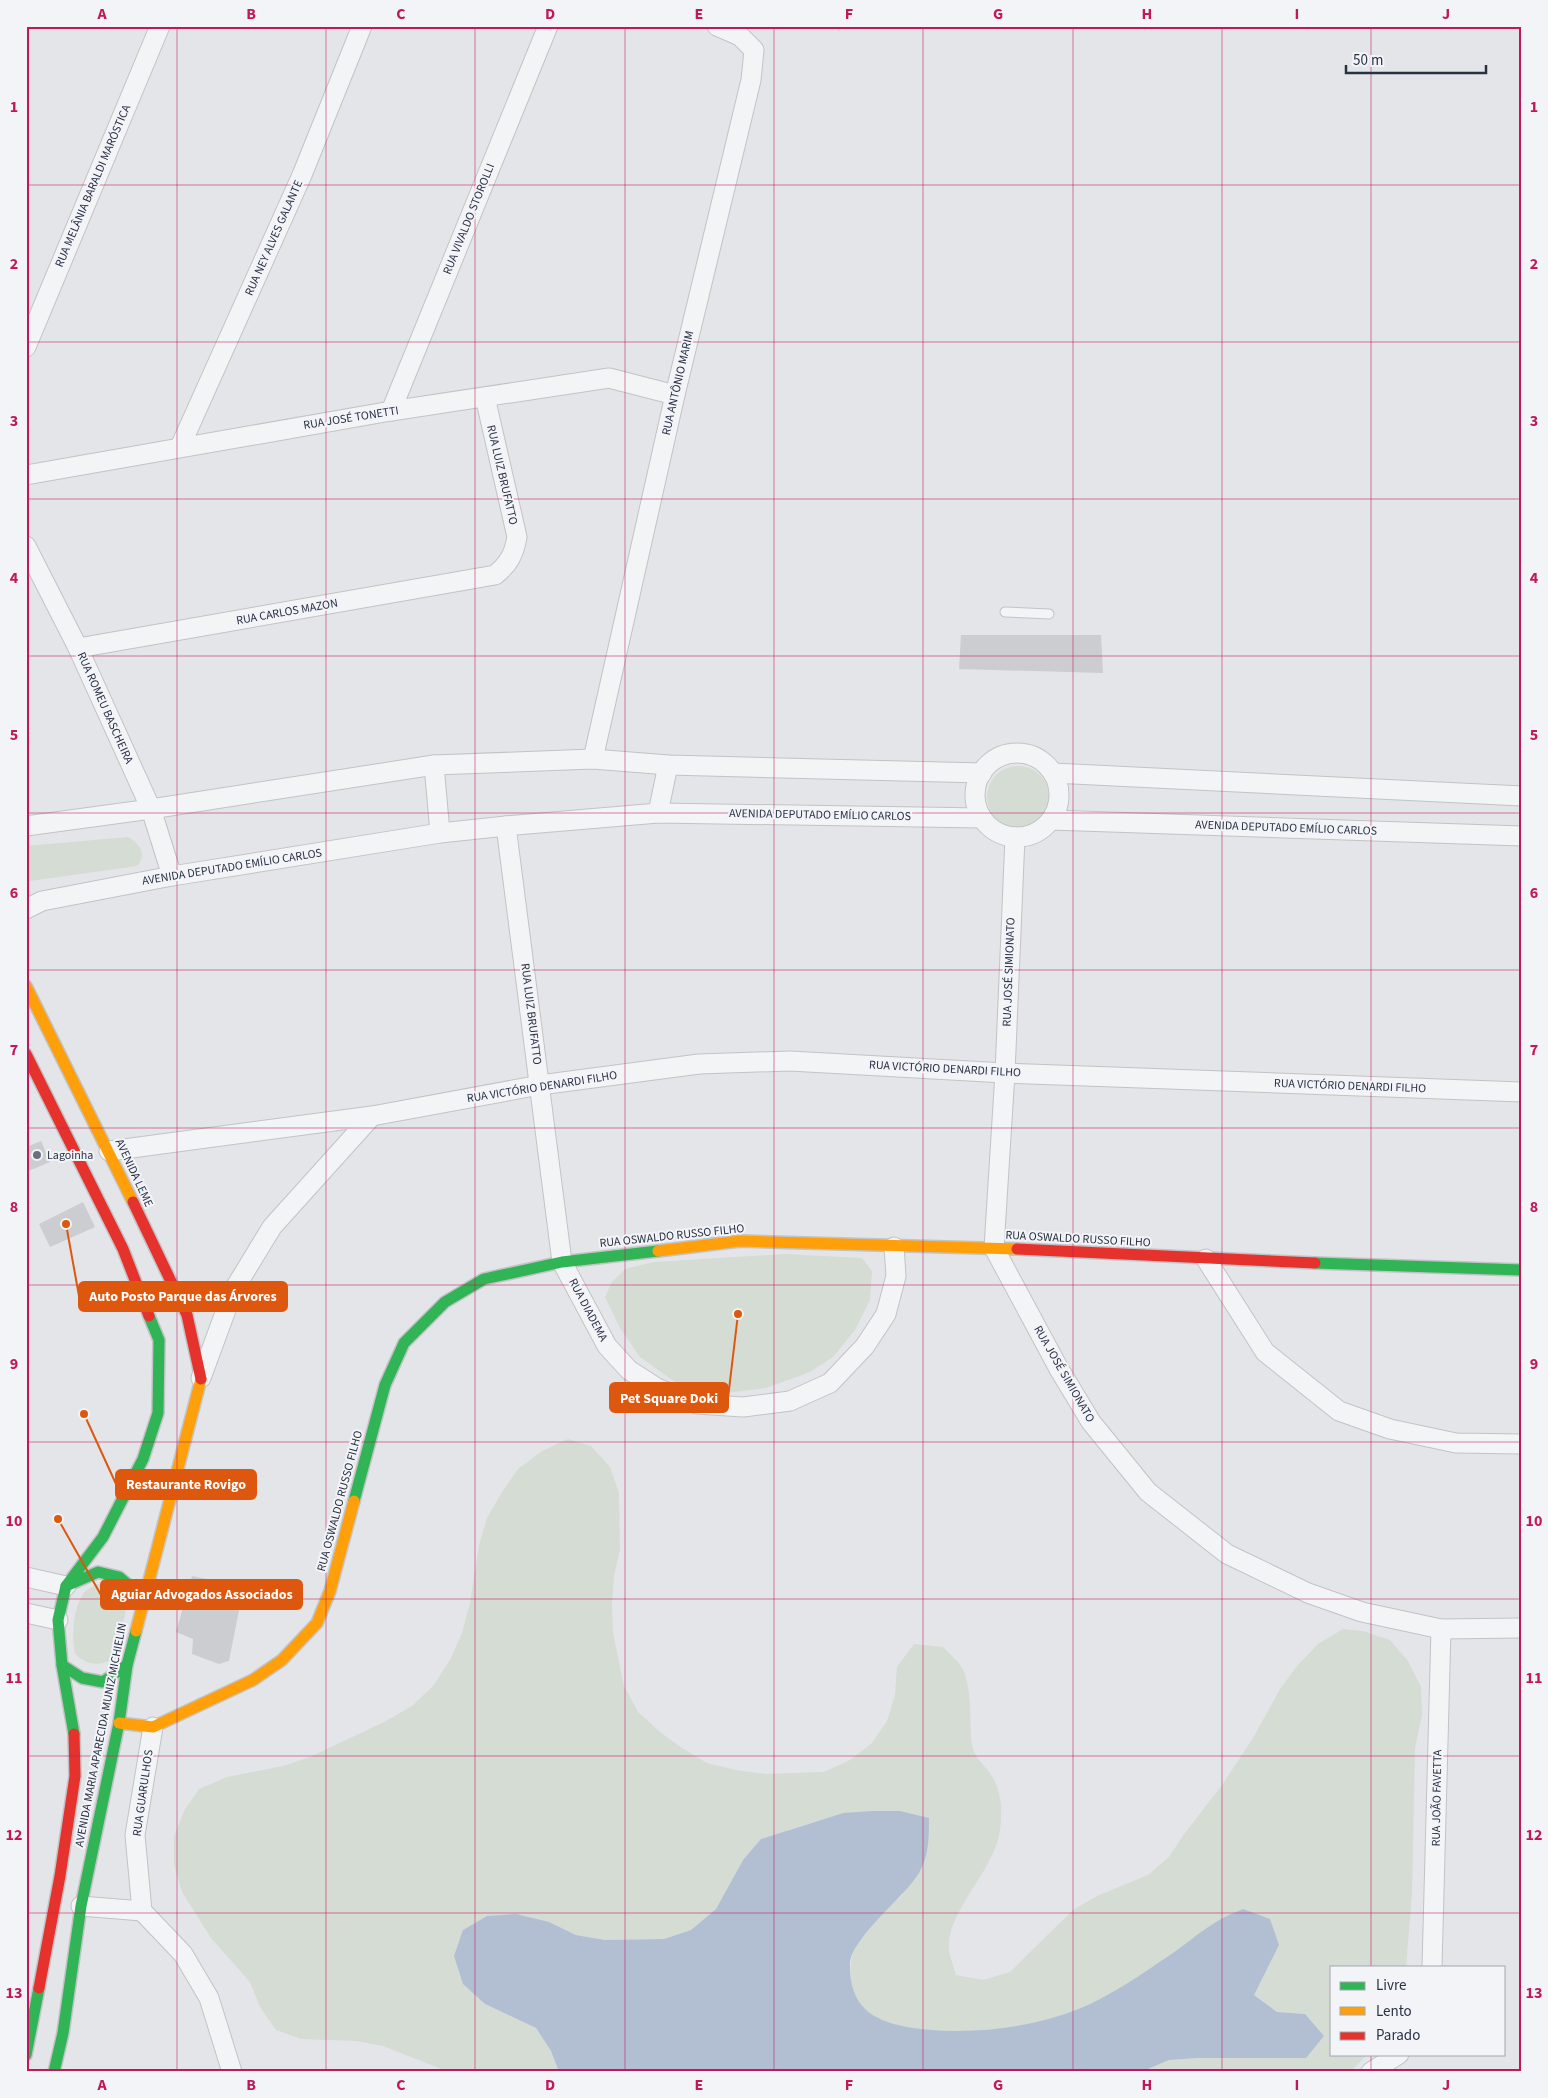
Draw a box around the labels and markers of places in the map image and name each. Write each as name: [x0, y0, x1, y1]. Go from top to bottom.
place label: Lagoinha: [47, 1147, 93, 1164]
marker: Lagoinha: [31, 1149, 43, 1161]
callout: Auto Posto Parque das Árvores: [79, 1282, 287, 1311]
callout: Pet Square Doki: [610, 1383, 728, 1412]
callout: Restaurante Rovigo: [116, 1470, 256, 1499]
callout: Aguiar Advogados Associados: [101, 1580, 302, 1609]

